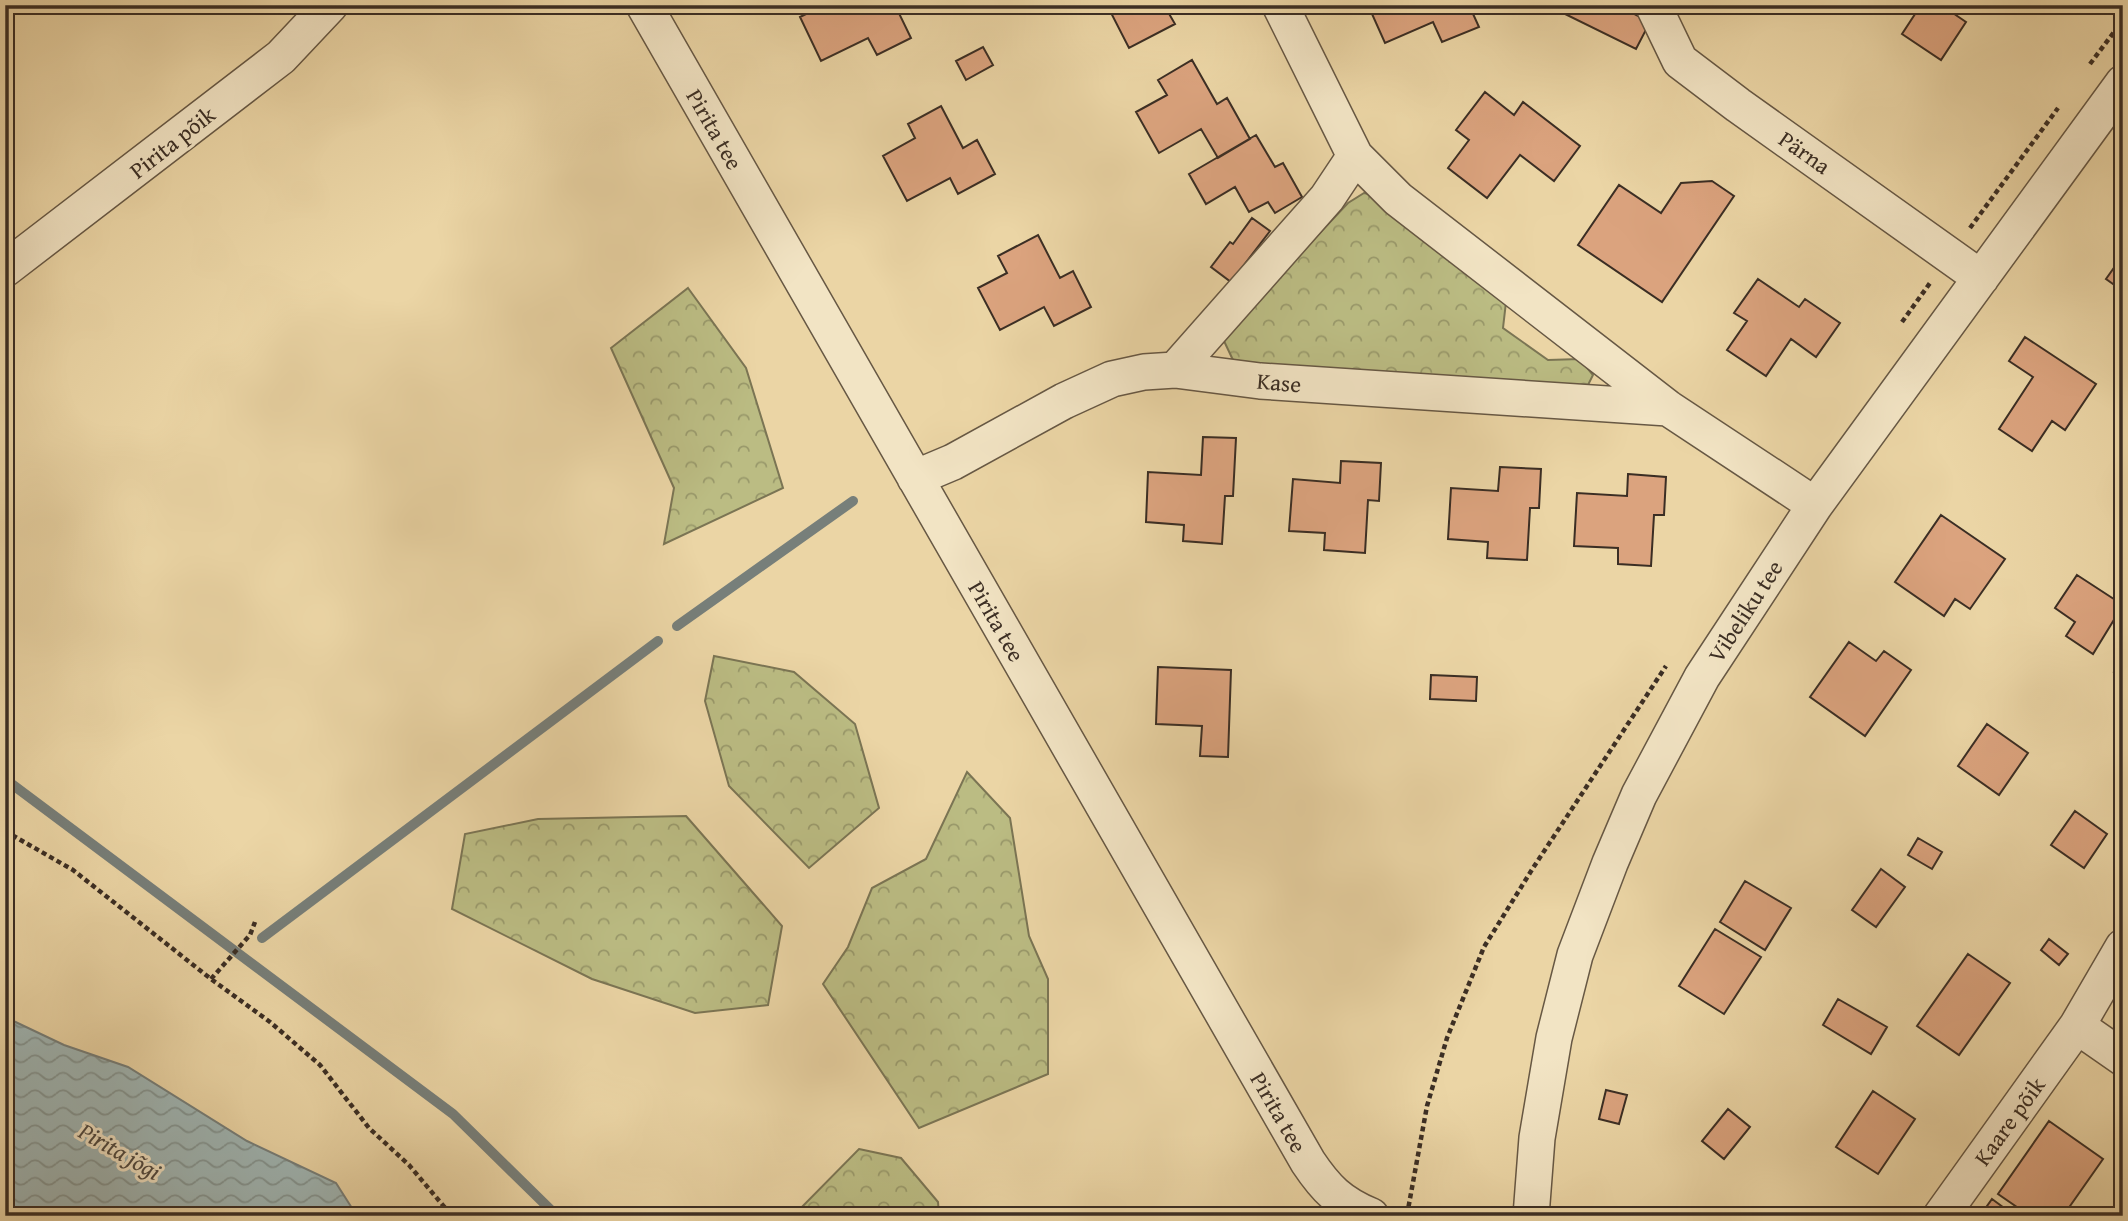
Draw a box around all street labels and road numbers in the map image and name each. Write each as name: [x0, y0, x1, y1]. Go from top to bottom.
street label: Pirita tee: [679, 82, 751, 176]
street label: Pirita põik: [122, 98, 222, 186]
street label: Pärna: [1772, 122, 1838, 182]
street label: Kase: [1255, 364, 1303, 400]
street label: Vibeliku tee: [1700, 553, 1790, 669]
street label: Pirita tee: [961, 574, 1033, 668]
street label: Pirita tee: [1243, 1065, 1315, 1159]
street label: Kaare põik: [1965, 1070, 2053, 1172]

